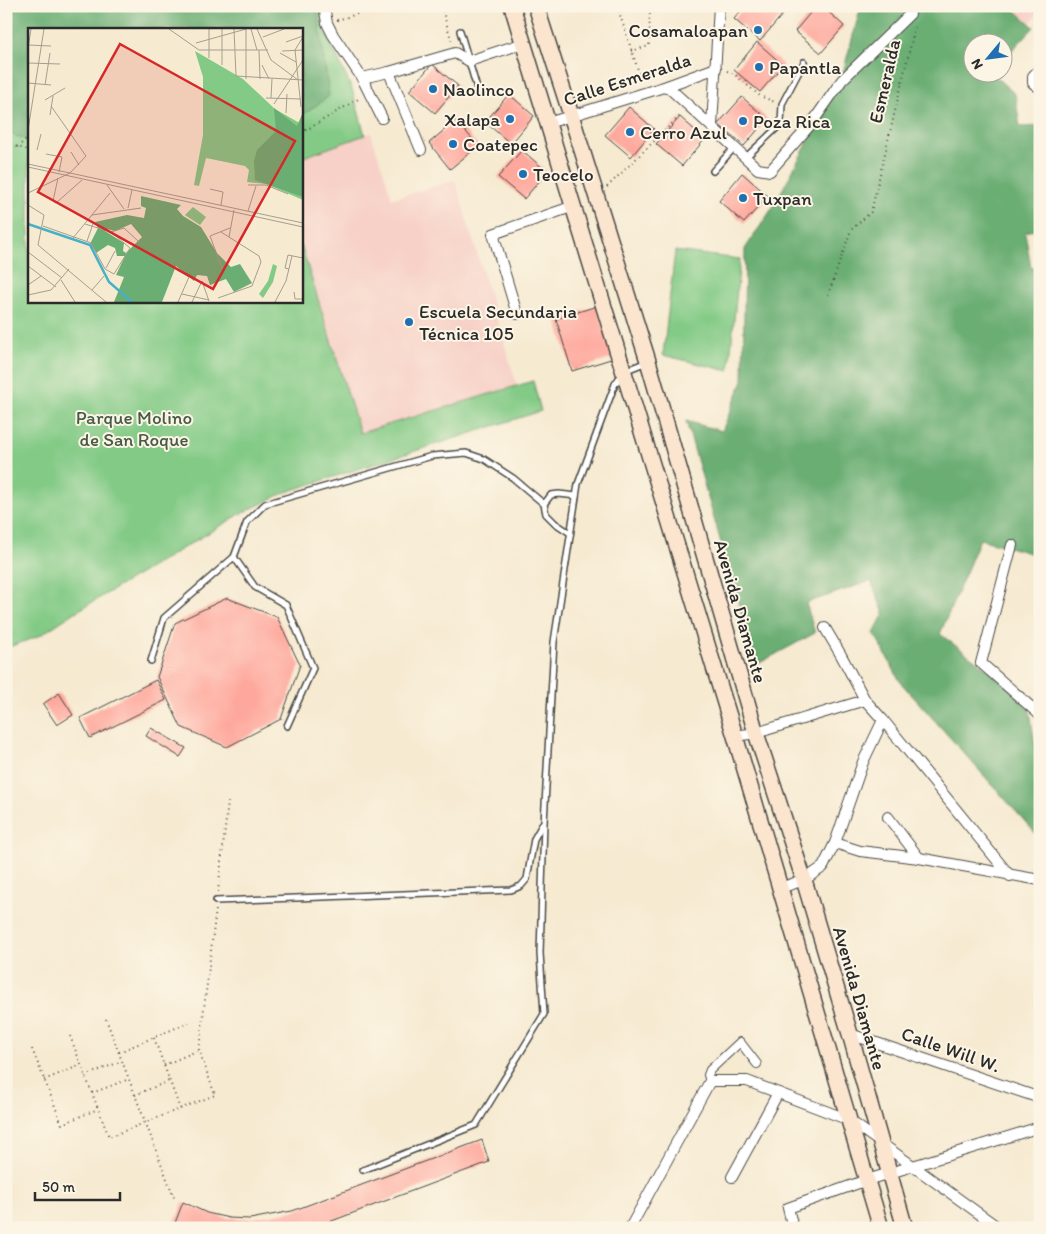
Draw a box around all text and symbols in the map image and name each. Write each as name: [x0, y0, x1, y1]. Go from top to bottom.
place label: Cosamaloapan: [629, 19, 748, 42]
marker: Cosamaloapan: [752, 24, 764, 36]
inset map: [28, 28, 302, 302]
north arrow: [964, 32, 1014, 82]
street label: Esmeralda: [864, 37, 905, 125]
street label: Calle Esmeralda: [561, 48, 694, 111]
place label: Papantla: [769, 56, 841, 79]
text: N: [967, 56, 987, 72]
marker: Papantla: [753, 61, 765, 73]
place label: Naolinco: [443, 78, 514, 101]
marker: Naolinco: [427, 83, 439, 95]
place label: Xalapa: [444, 108, 500, 131]
place label: Poza Rica: [753, 110, 831, 133]
marker: Xalapa: [504, 113, 516, 125]
marker: Poza Rica: [737, 115, 749, 127]
place label: Cerro Azul: [640, 121, 727, 144]
marker: Cerro Azul: [624, 126, 636, 138]
place label: Coatepec: [463, 133, 538, 156]
marker: Coatepec: [447, 138, 459, 150]
place label: Teocelo: [533, 163, 594, 186]
marker: Teocelo: [517, 168, 529, 180]
place label: Tuxpan: [753, 187, 812, 210]
marker: Tuxpan: [737, 192, 749, 204]
place label: Escuela Secundaria Técnica 105: [419, 300, 577, 345]
marker: Escuela Secundaria Técnica 105: [403, 316, 415, 328]
park label: Parque Molino de San Roque: [76, 406, 192, 451]
street label: Avenida Diamante: [709, 537, 772, 686]
street label: Avenida Diamante: [828, 924, 891, 1073]
street label: Calle Will W.: [898, 1022, 1003, 1077]
scale bar: [35, 1169, 120, 1201]
text: 50 m: [42, 1178, 75, 1196]

